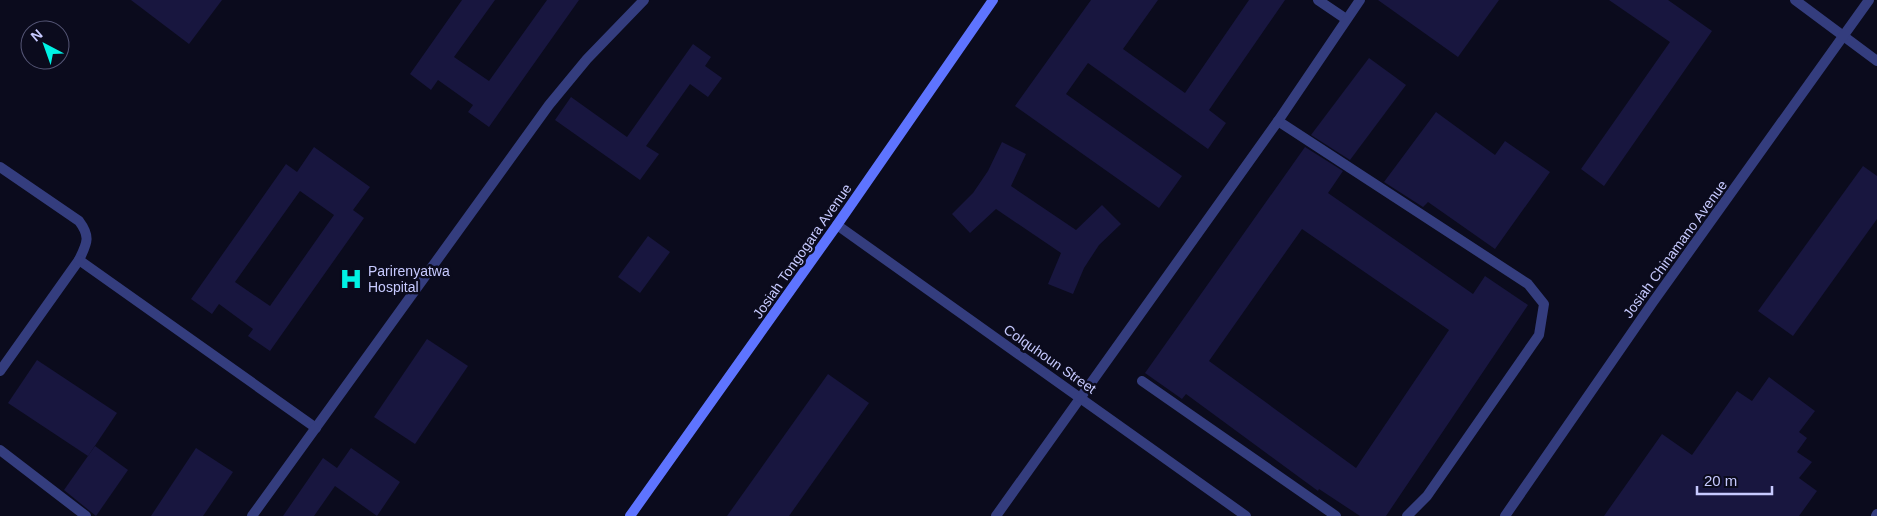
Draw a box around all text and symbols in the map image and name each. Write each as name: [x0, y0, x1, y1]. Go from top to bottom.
north arrow: [20, 20, 70, 70]
text: N: [27, 26, 46, 45]
street label: Josiah Chinamano Avenue: [1620, 177, 1730, 321]
street label: Josiah Tongogara Avenue: [749, 180, 855, 321]
place label: Parirenyatwa Hospital: [368, 263, 450, 295]
hospital icon: Parirenyatwa Hospital: [338, 266, 364, 292]
street label: Colquhoun Street: [1001, 321, 1099, 397]
scale bar: [1697, 464, 1772, 496]
text: 20 m: [1704, 472, 1737, 489]

